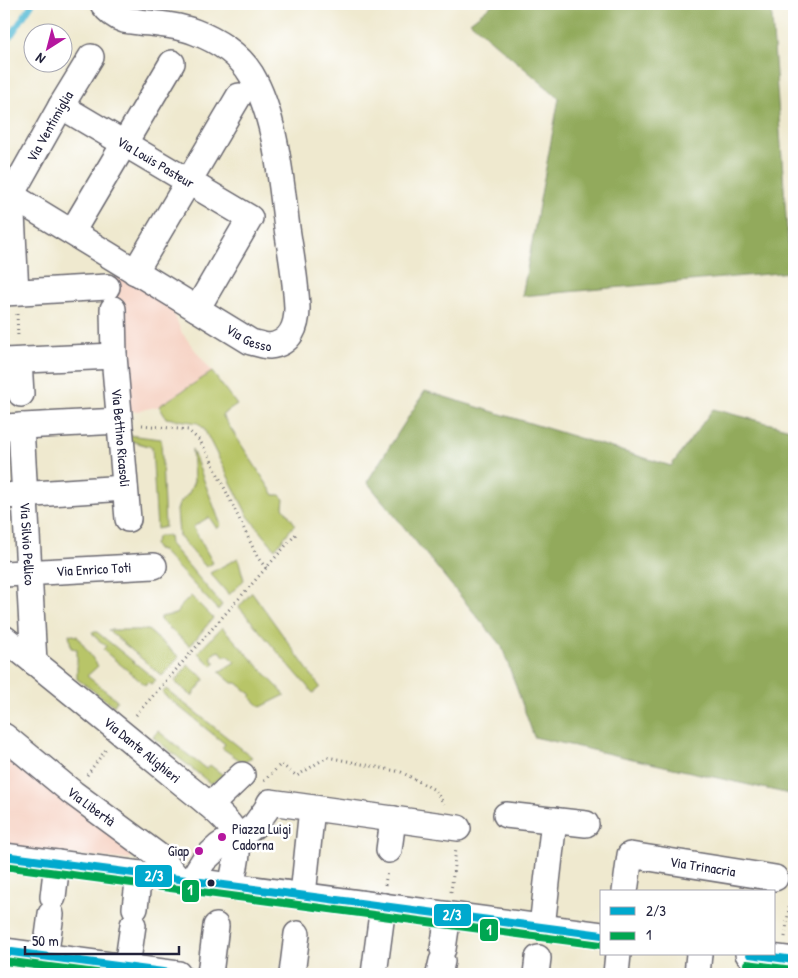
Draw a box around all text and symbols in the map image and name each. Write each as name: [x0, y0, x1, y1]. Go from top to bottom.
north arrow: [22, 22, 72, 72]
text: N: [31, 49, 49, 69]
street label: Via Ventimiglia: [22, 87, 77, 165]
street label: Via Louis Pasteur: [114, 131, 199, 192]
street label: Via Gesso: [223, 319, 272, 355]
street label: Via Bettino Ricasoli: [108, 388, 135, 488]
street label: Via Silvio Pellico: [16, 502, 40, 586]
street label: Via Enrico Toti: [56, 557, 132, 580]
street label: Via Dante Alighieri: [100, 712, 185, 787]
street label: Via Libertà: [63, 782, 120, 830]
place label: Piazza Luigi Cadorna: [232, 819, 291, 854]
marker: Piazza Luigi Cadorna: [216, 831, 228, 843]
place label: Giap: [168, 841, 189, 861]
marker: Giap: [193, 845, 205, 857]
street label: Via Trinacria: [669, 851, 737, 881]
line badge: 2/3: [134, 864, 173, 888]
text: 2/3: [145, 866, 164, 885]
unlabelled marker: [206, 878, 216, 888]
line badge: 1: [181, 879, 200, 903]
text: 1: [187, 880, 193, 899]
legend: [600, 890, 776, 956]
text: 2/3: [646, 900, 666, 921]
line badge: 2/3: [433, 903, 472, 927]
text: 2/3: [443, 905, 462, 924]
line badge: 1: [479, 918, 499, 942]
text: 1: [486, 920, 492, 939]
scale bar: [25, 923, 179, 955]
text: 1: [646, 924, 651, 945]
text: 50 m: [32, 930, 59, 951]

